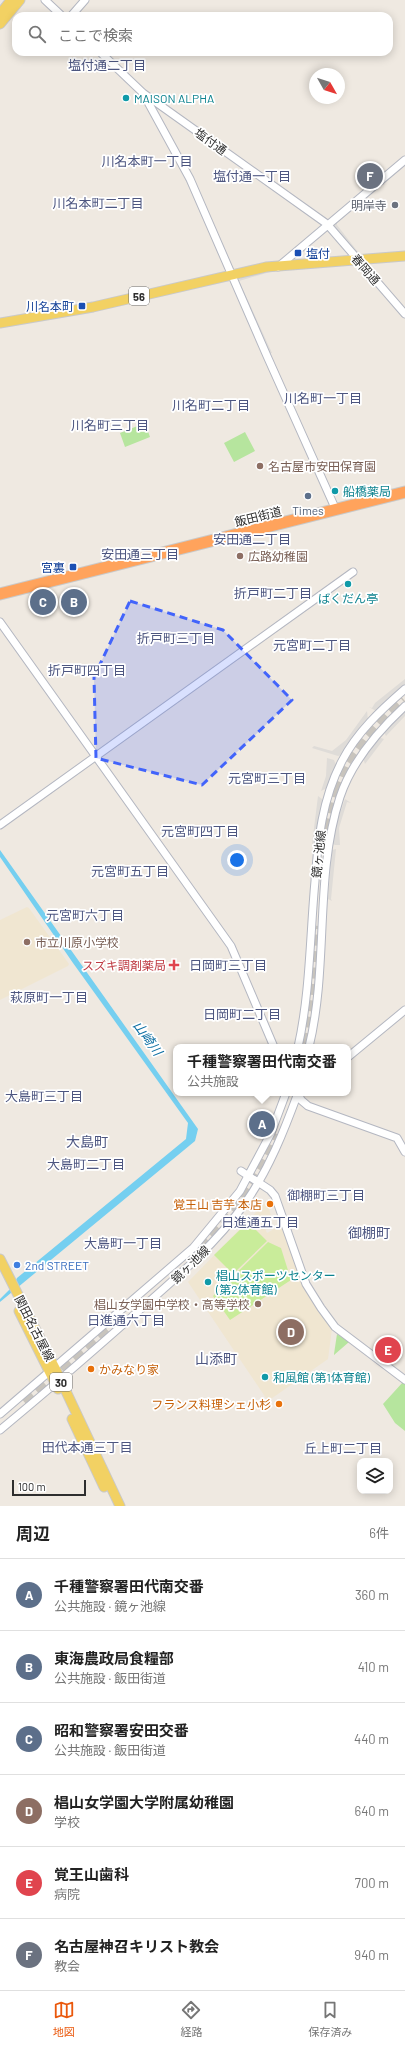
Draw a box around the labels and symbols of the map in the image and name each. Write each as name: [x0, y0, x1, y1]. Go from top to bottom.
district label: 塩付通二丁目: [68, 57, 146, 73]
north arrow: [309, 68, 345, 104]
place label: MAISON ALPHA: [134, 91, 214, 105]
marker: MAISON ALPHA: [121, 93, 131, 103]
street label: 塩付通: [192, 125, 230, 157]
district label: 川名本町一丁目: [101, 153, 193, 169]
pin: F: [357, 161, 383, 191]
district label: 塩付通一丁目: [213, 168, 291, 184]
district label: 川名本町二丁目: [52, 195, 144, 211]
place label: 明岸寺: [351, 198, 387, 212]
marker: 明岸寺: [390, 200, 400, 210]
place label: 塩付: [306, 246, 330, 260]
marker: 塩付: [293, 248, 303, 258]
street label: 春岡通: [349, 251, 383, 287]
road number: 56: [129, 287, 149, 305]
place label: 川名本町: [26, 299, 74, 313]
marker: 川名本町: [77, 301, 87, 311]
district label: 川名町一丁目: [284, 390, 362, 406]
district label: 川名町二丁目: [172, 397, 250, 413]
district label: 川名町三丁目: [71, 417, 149, 433]
place label: 名古屋市安田保育園: [268, 459, 376, 473]
marker: 名古屋市安田保育園: [255, 461, 265, 471]
place label: 船橋薬局: [343, 484, 391, 498]
marker: 船橋薬局: [330, 486, 340, 496]
marker: Times: [303, 491, 313, 501]
street label: 飯田街道: [233, 503, 283, 529]
place label: Times: [292, 503, 324, 517]
district label: 安田通二丁目: [213, 531, 291, 547]
district label: 安田通三丁目: [101, 546, 179, 562]
place label: 広路幼稚園: [248, 549, 308, 563]
marker: 広路幼稚園: [235, 551, 245, 561]
place label: 宮裏: [41, 560, 65, 574]
marker: 宮裏: [68, 562, 78, 572]
marker: ばくだん亭: [343, 579, 353, 589]
district label: 折戸町二丁目: [234, 585, 312, 601]
pin: C: [30, 587, 56, 617]
pin: B: [61, 587, 87, 617]
place label: ばくだん亭: [318, 591, 378, 605]
district label: 折戸町三丁目: [137, 630, 215, 646]
district label: 元宮町二丁目: [273, 637, 351, 653]
district label: 折戸町四丁目: [48, 662, 126, 678]
district label: 元宮町三丁目: [228, 770, 306, 786]
district label: 元宮町四丁目: [161, 823, 239, 839]
street label: 鏡ヶ池線: [309, 829, 327, 879]
your location: [227, 850, 247, 870]
district label: 元宮町五丁目: [91, 863, 169, 879]
district label: 元宮町六丁目: [46, 907, 124, 923]
place label: 市立川原小学校: [35, 935, 119, 949]
marker: 市立川原小学校: [22, 937, 32, 947]
district label: 日岡町三丁目: [189, 957, 267, 973]
place label: スズキ調剤薬局: [82, 958, 166, 972]
marker: スズキ調剤薬局: [169, 960, 179, 970]
district label: 萩原町一丁目: [10, 989, 88, 1005]
district label: 日岡町二丁目: [203, 1006, 281, 1022]
water label: 山崎川: [130, 1018, 167, 1060]
district label: 大島町三丁目: [5, 1088, 83, 1104]
pin: A: [249, 1109, 275, 1139]
district label: 大島町: [66, 1133, 108, 1150]
district label: 大島町二丁目: [47, 1156, 125, 1172]
district label: 御棚町三丁目: [287, 1187, 365, 1203]
place label: 覚王山 吉芋 本店: [173, 1197, 262, 1211]
marker: 覚王山 吉芋 本店: [265, 1199, 275, 1209]
district label: 日進通五丁目: [221, 1214, 299, 1230]
district label: 御棚町: [348, 1224, 390, 1241]
district label: 大島町一丁目: [84, 1235, 162, 1251]
street label: 鏡ヶ池線: [168, 1242, 212, 1286]
place label: 2nd STREET: [25, 1258, 89, 1272]
marker: 2nd STREET: [12, 1260, 22, 1270]
place label: 椙山スポーツセンター (第2体育館): [215, 1268, 336, 1296]
marker: 椙山スポーツセンター (第2体育館): [203, 1277, 213, 1287]
street label: 関田名古屋線: [12, 1293, 58, 1363]
place label: 椙山女学園中学校・高等学校: [94, 1297, 250, 1311]
marker: 椙山女学園中学校・高等学校: [253, 1299, 263, 1309]
district label: 日進通六丁目: [87, 1312, 165, 1328]
pin: D: [278, 1317, 304, 1347]
pin: E: [375, 1335, 401, 1365]
district label: 山添町: [195, 1350, 237, 1367]
place label: かみなり家: [99, 1362, 159, 1376]
marker: かみなり家: [86, 1364, 96, 1374]
place label: 和風館 (第1体育館): [273, 1370, 371, 1384]
marker: 和風館 (第1体育館): [260, 1372, 270, 1382]
road number: 30: [50, 1373, 72, 1391]
place label: フランス料理シェ小杉: [151, 1397, 271, 1411]
marker: フランス料理シェ小杉: [274, 1399, 284, 1409]
district label: 田代本通三丁目: [41, 1439, 133, 1455]
district label: 丘上町二丁目: [304, 1440, 382, 1456]
scale bar: [12, 1478, 86, 1497]

